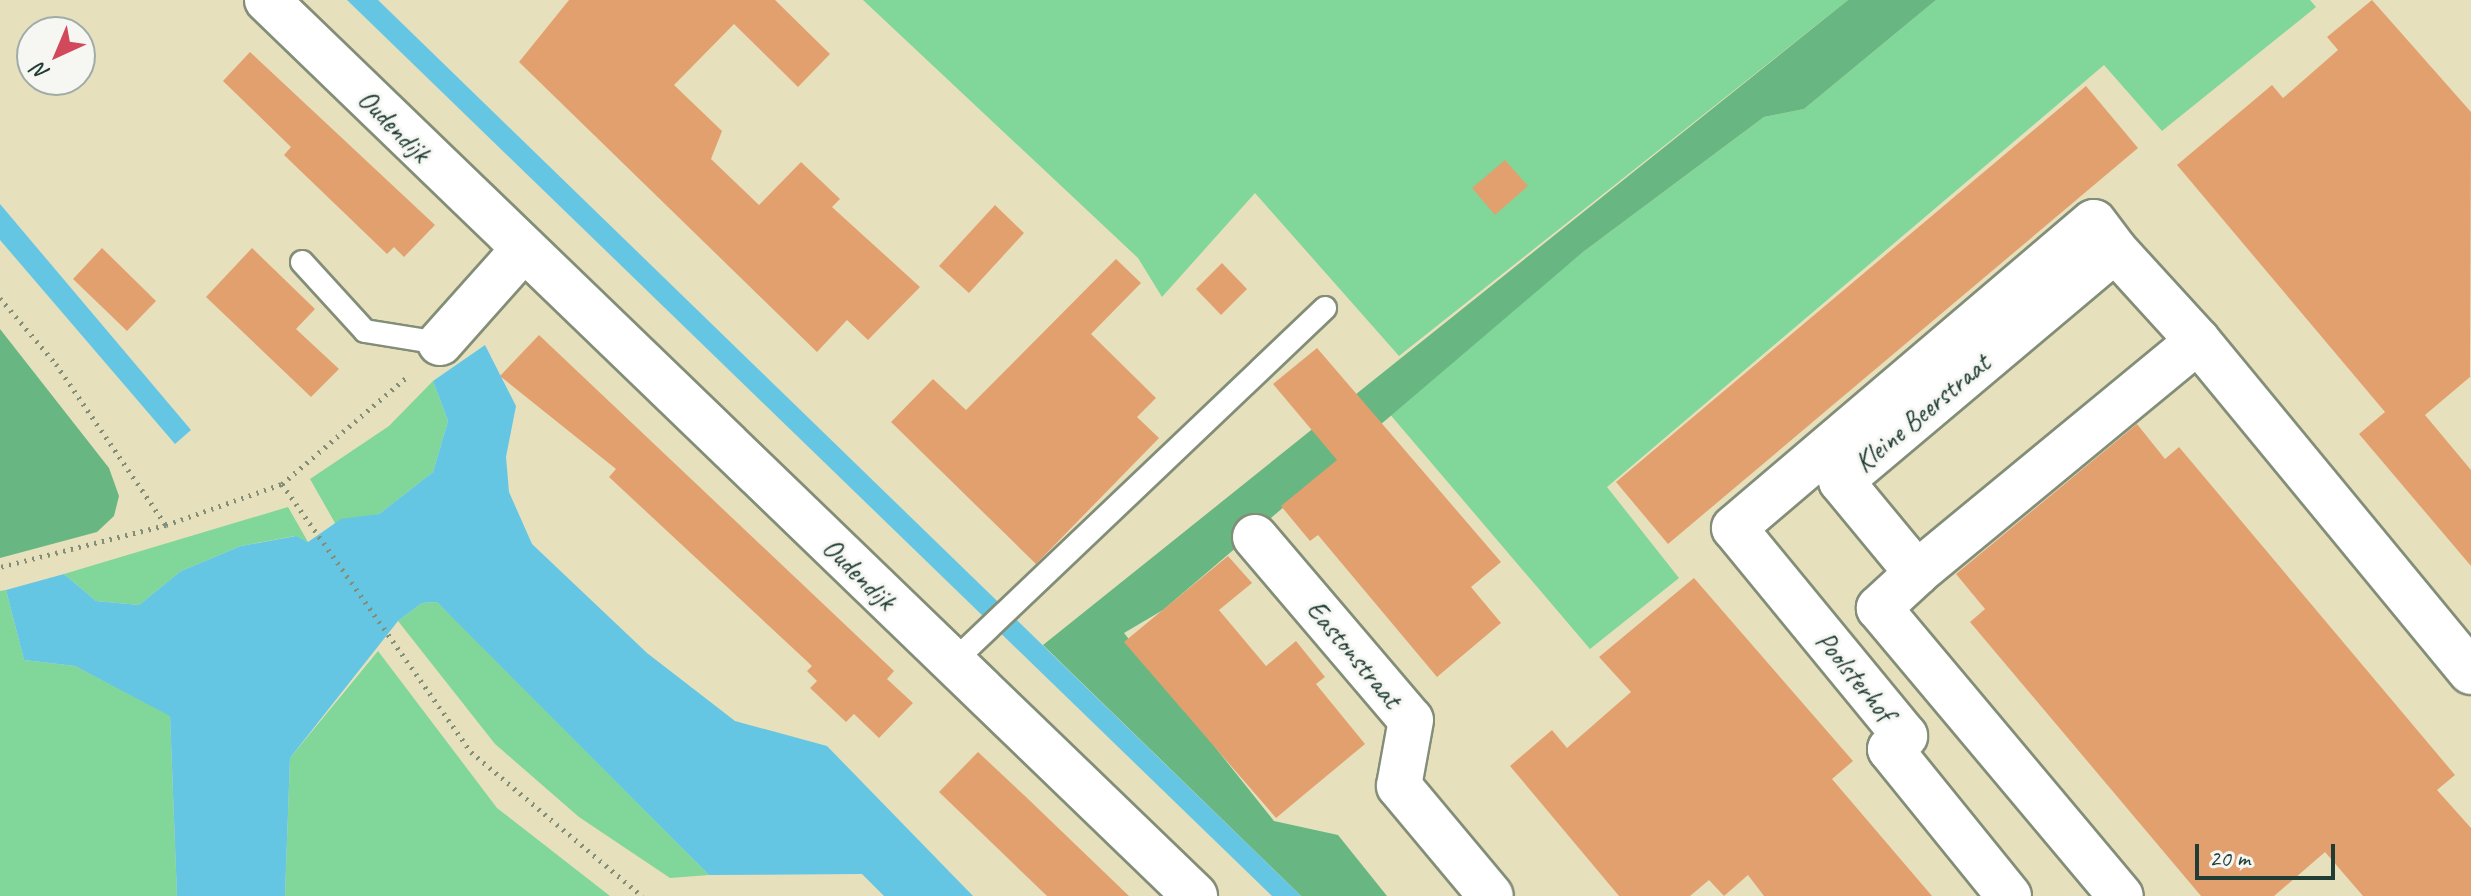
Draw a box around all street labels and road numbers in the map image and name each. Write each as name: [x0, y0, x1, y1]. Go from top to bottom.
street label: Oudendijk: [351, 83, 437, 169]
street label: Kleine Beerstraat: [1847, 347, 1997, 479]
street label: Oudendijk: [815, 531, 903, 617]
street label: Eastonstraat: [1299, 593, 1409, 715]
street label: Poolsterhof: [1809, 624, 1901, 728]

